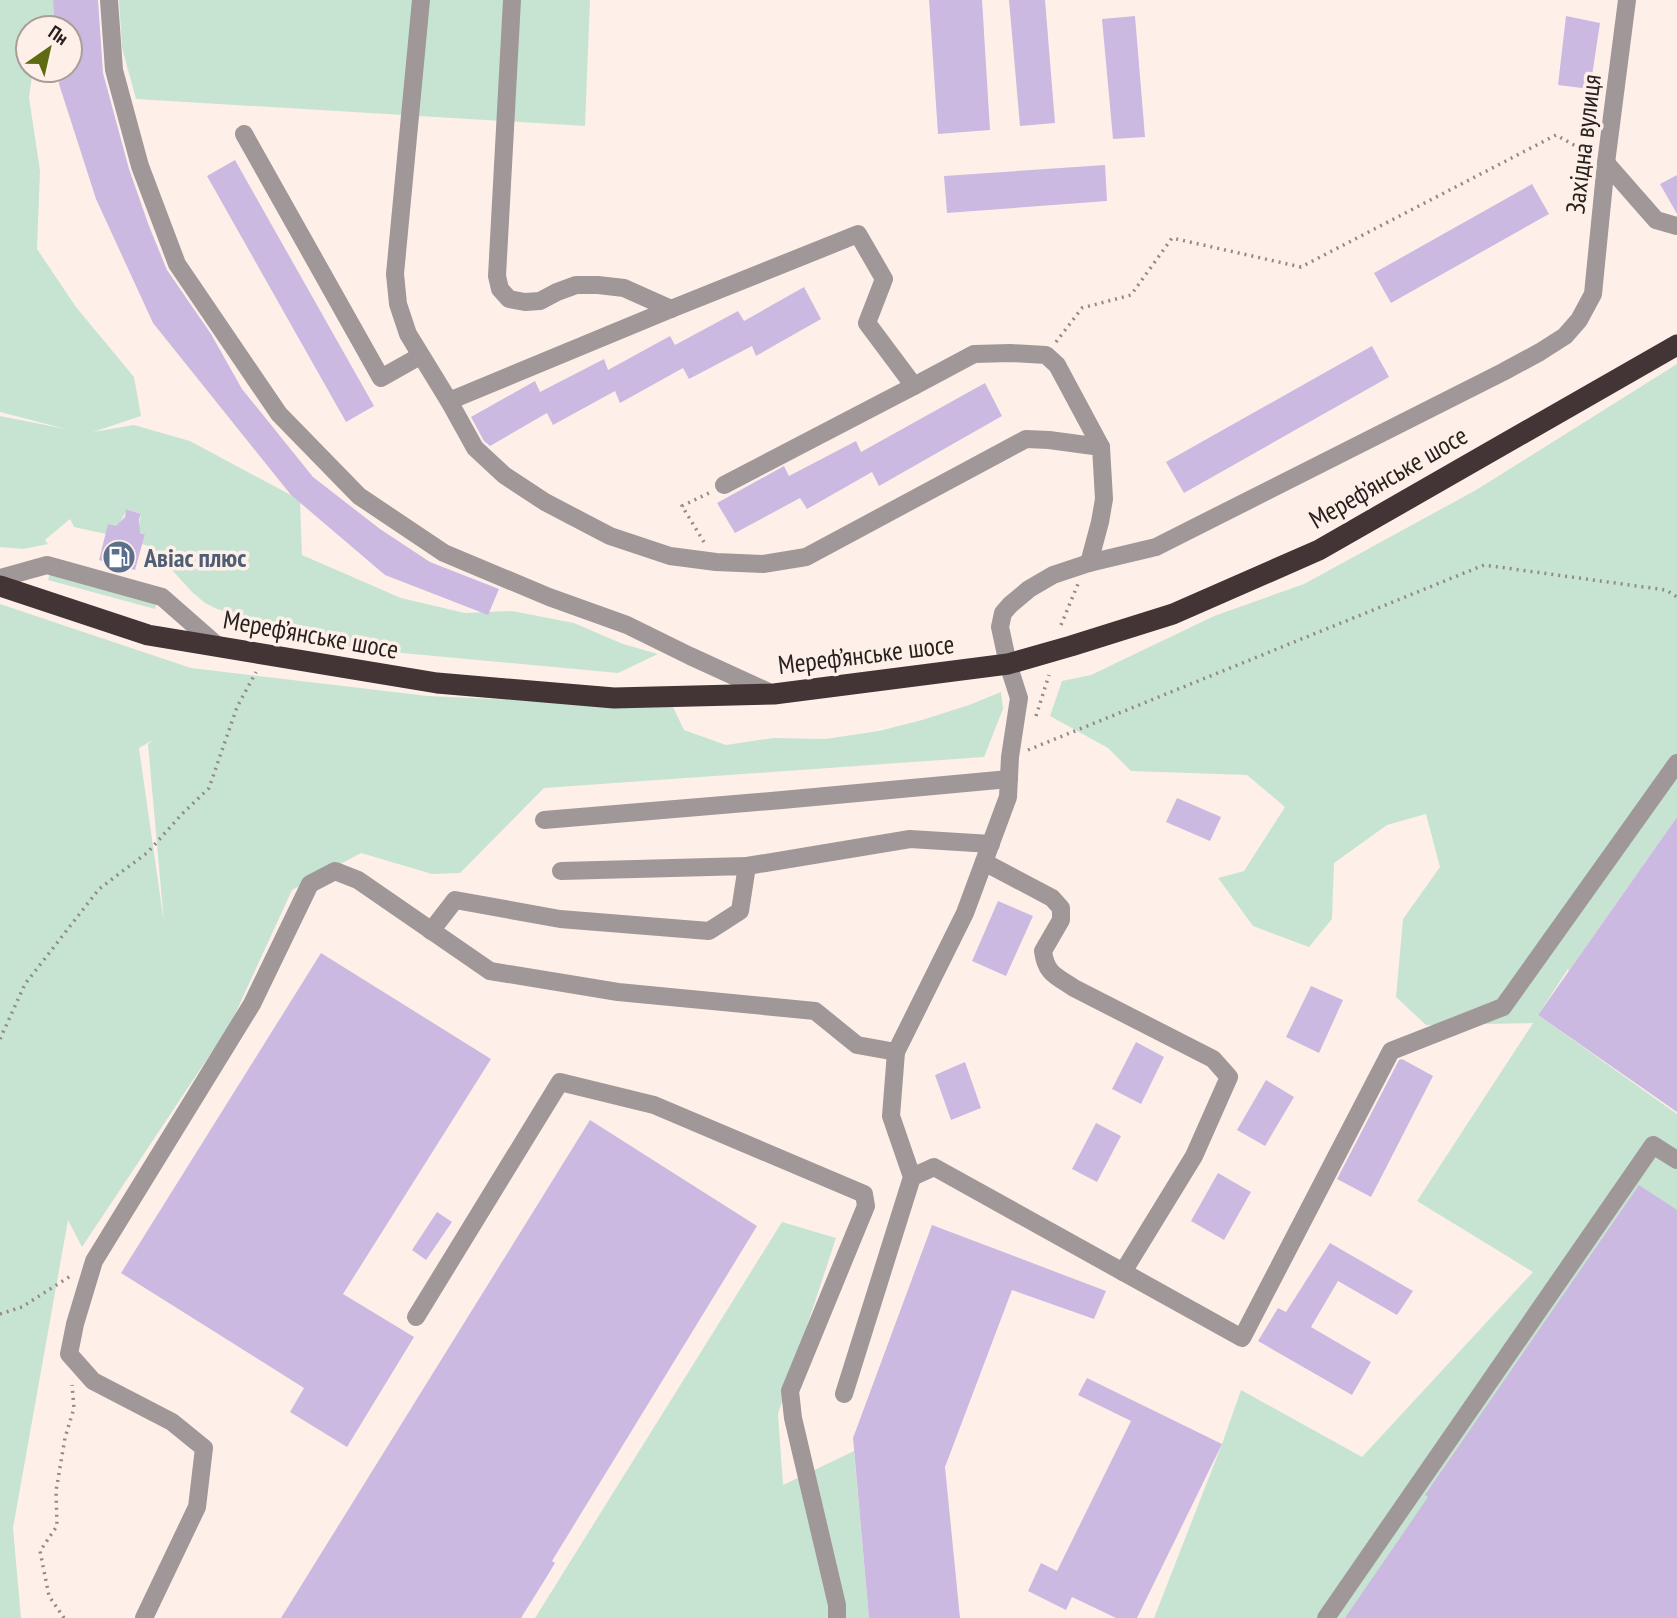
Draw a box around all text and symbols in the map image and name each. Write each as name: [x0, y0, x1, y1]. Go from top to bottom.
north arrow: [14, 14, 84, 84]
text: Пн: [44, 20, 73, 50]
street label: Західна вулиця: [1558, 72, 1608, 216]
street label: Мереф’янське шосе: [1303, 418, 1473, 536]
fuel station icon: Авіас плюс: [100, 538, 138, 576]
place label: Авіас плюс: [143, 541, 246, 574]
street label: Мереф’янське шосе: [221, 602, 401, 666]
street label: Мереф’янське шосе: [776, 627, 956, 681]

